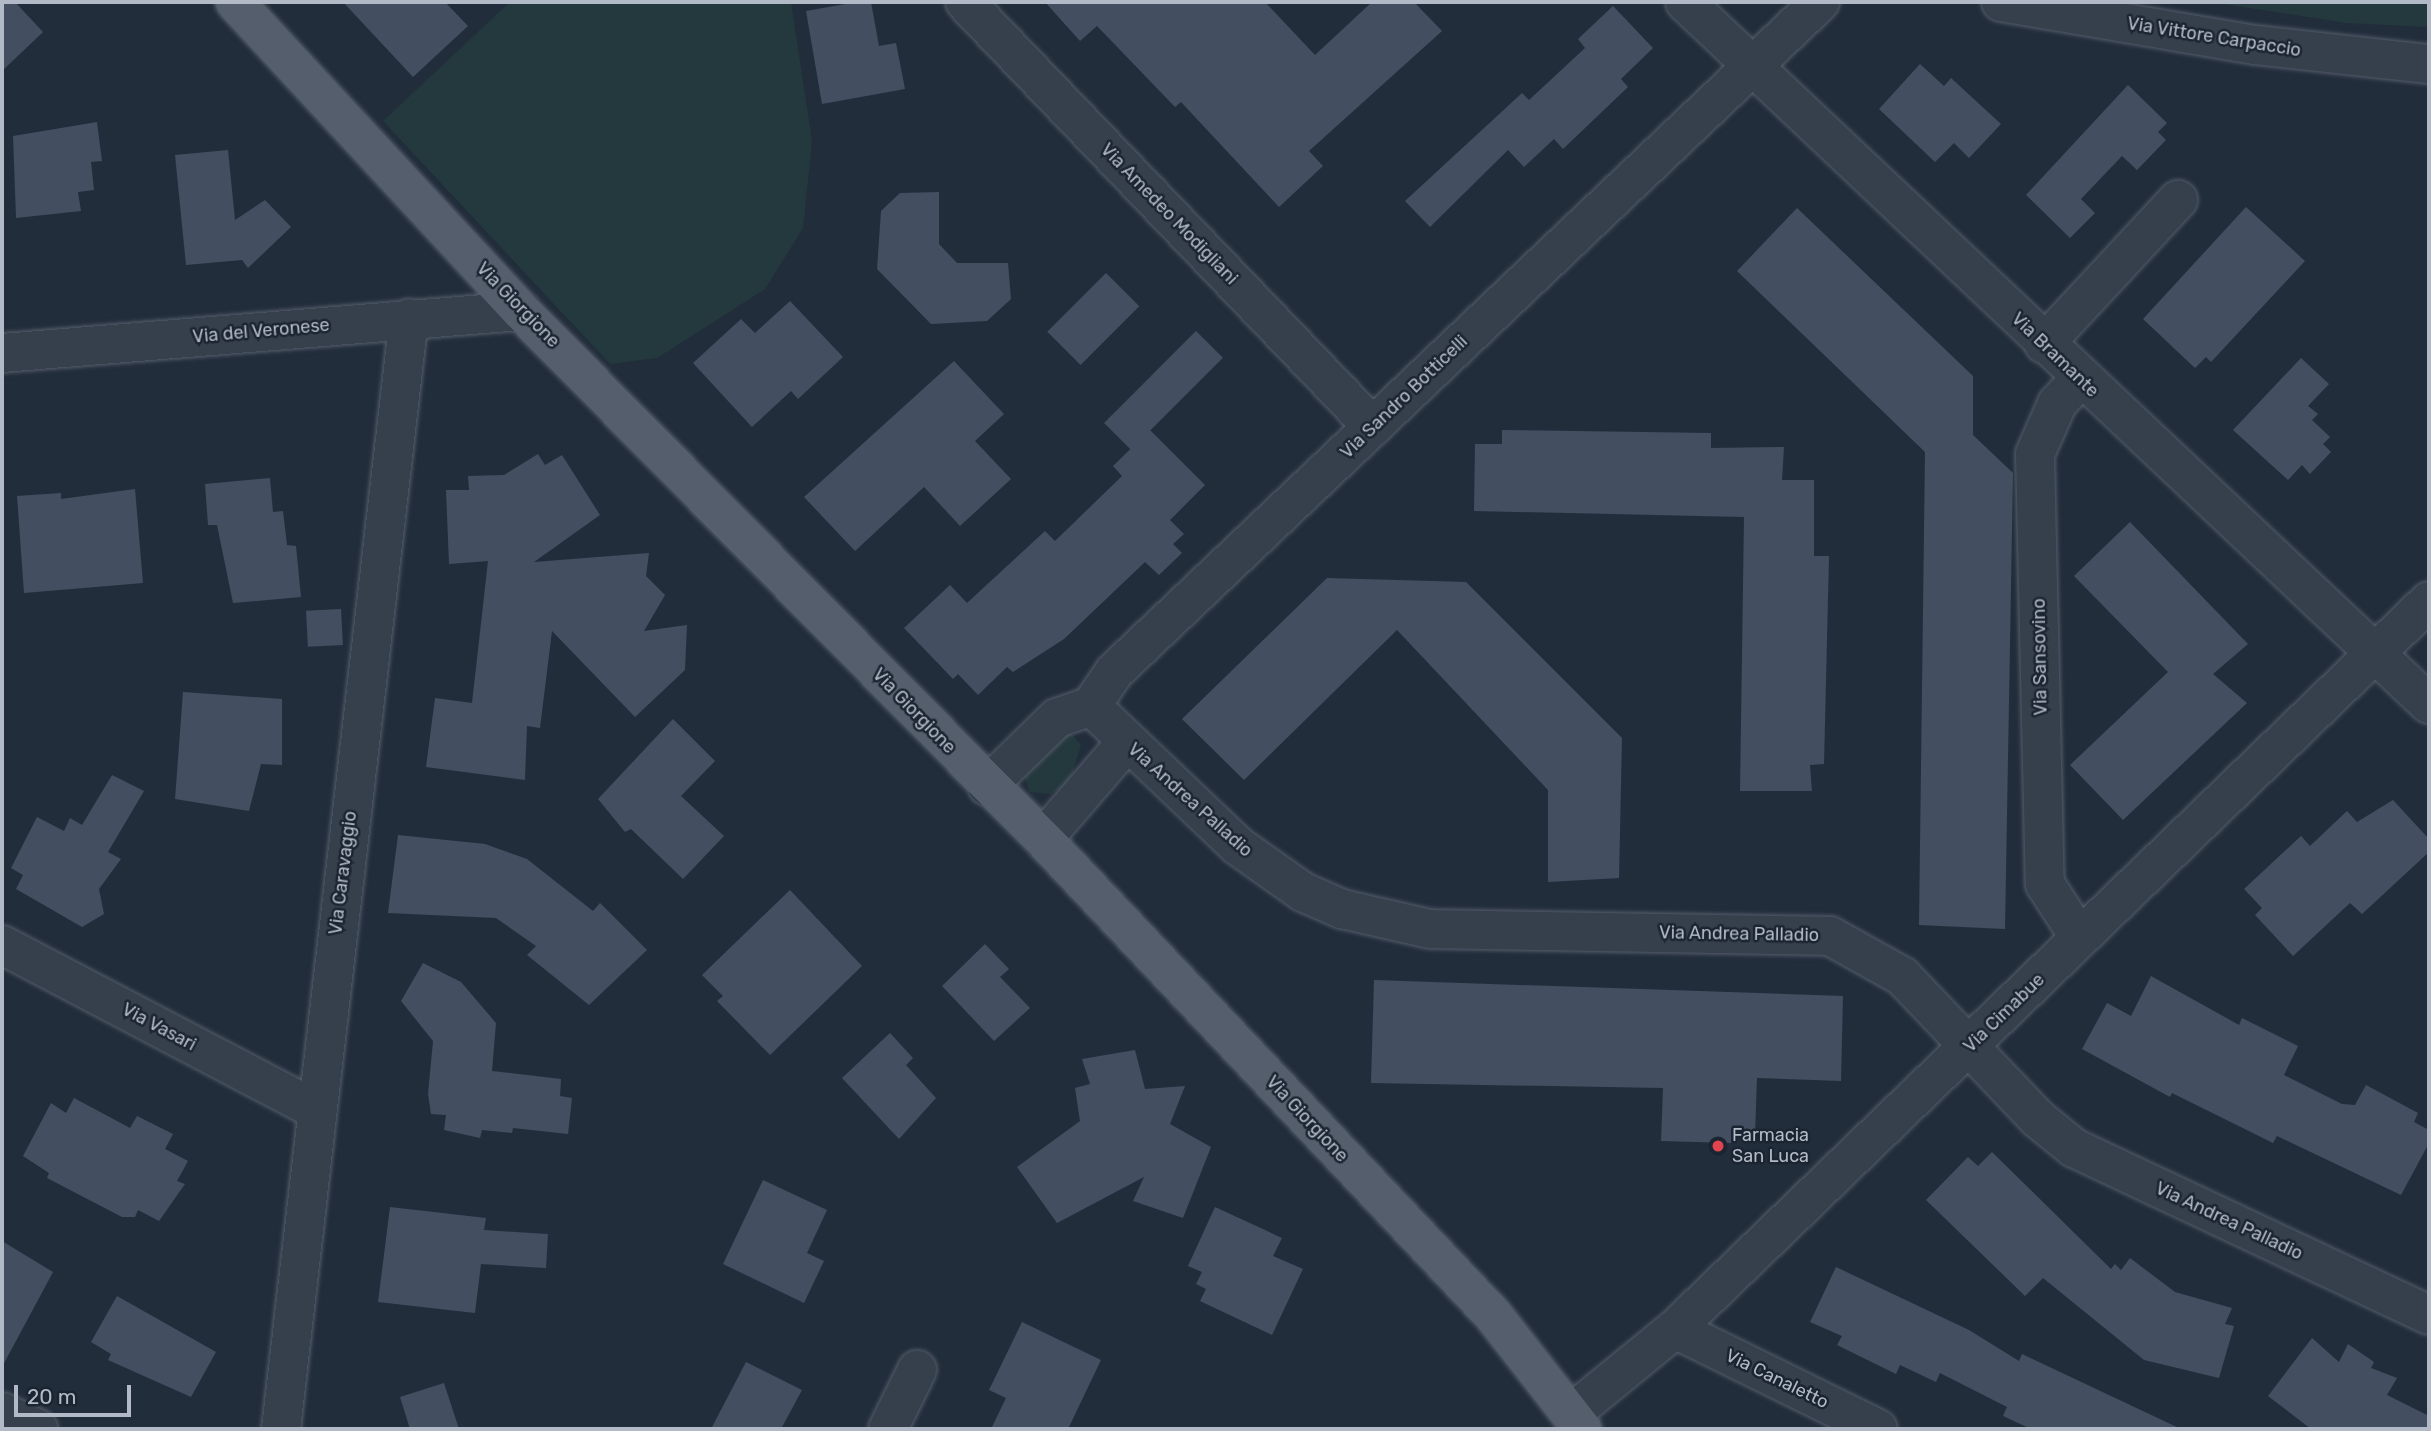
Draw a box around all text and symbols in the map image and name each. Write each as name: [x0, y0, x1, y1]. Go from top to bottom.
street label: Via Vittore Carpaccio: [2125, 13, 2303, 61]
street label: Via Amedeo Modigliani: [1096, 139, 1242, 289]
street label: Via Giorgione: [472, 258, 564, 352]
street label: Via Bramante: [2007, 308, 2103, 402]
street label: Via del Veronese: [191, 314, 331, 348]
street label: Via Sandro Botticelli: [1336, 331, 1472, 463]
street label: Via Sansovino: [2028, 598, 2052, 716]
street label: Via Giorgione: [868, 664, 960, 758]
street label: Via Andrea Palladio: [1123, 738, 1257, 862]
street label: Via Caravaggio: [325, 810, 361, 936]
street label: Via Andrea Palladio: [1659, 922, 1819, 946]
street label: Via Cimabue: [1959, 969, 2049, 1057]
street label: Via Vasari: [118, 998, 200, 1056]
street label: Via Giorgione: [1261, 1071, 1353, 1167]
place label: Farmacia San Luca: [1732, 1125, 1809, 1168]
marker: Farmacia San Luca: [1710, 1138, 1726, 1154]
street label: Via Andrea Palladio: [2152, 1177, 2306, 1265]
street label: Via Canaletto: [1722, 1345, 1832, 1413]
scale bar: [18, 1372, 135, 1416]
text: 20 m: [27, 1384, 76, 1409]

